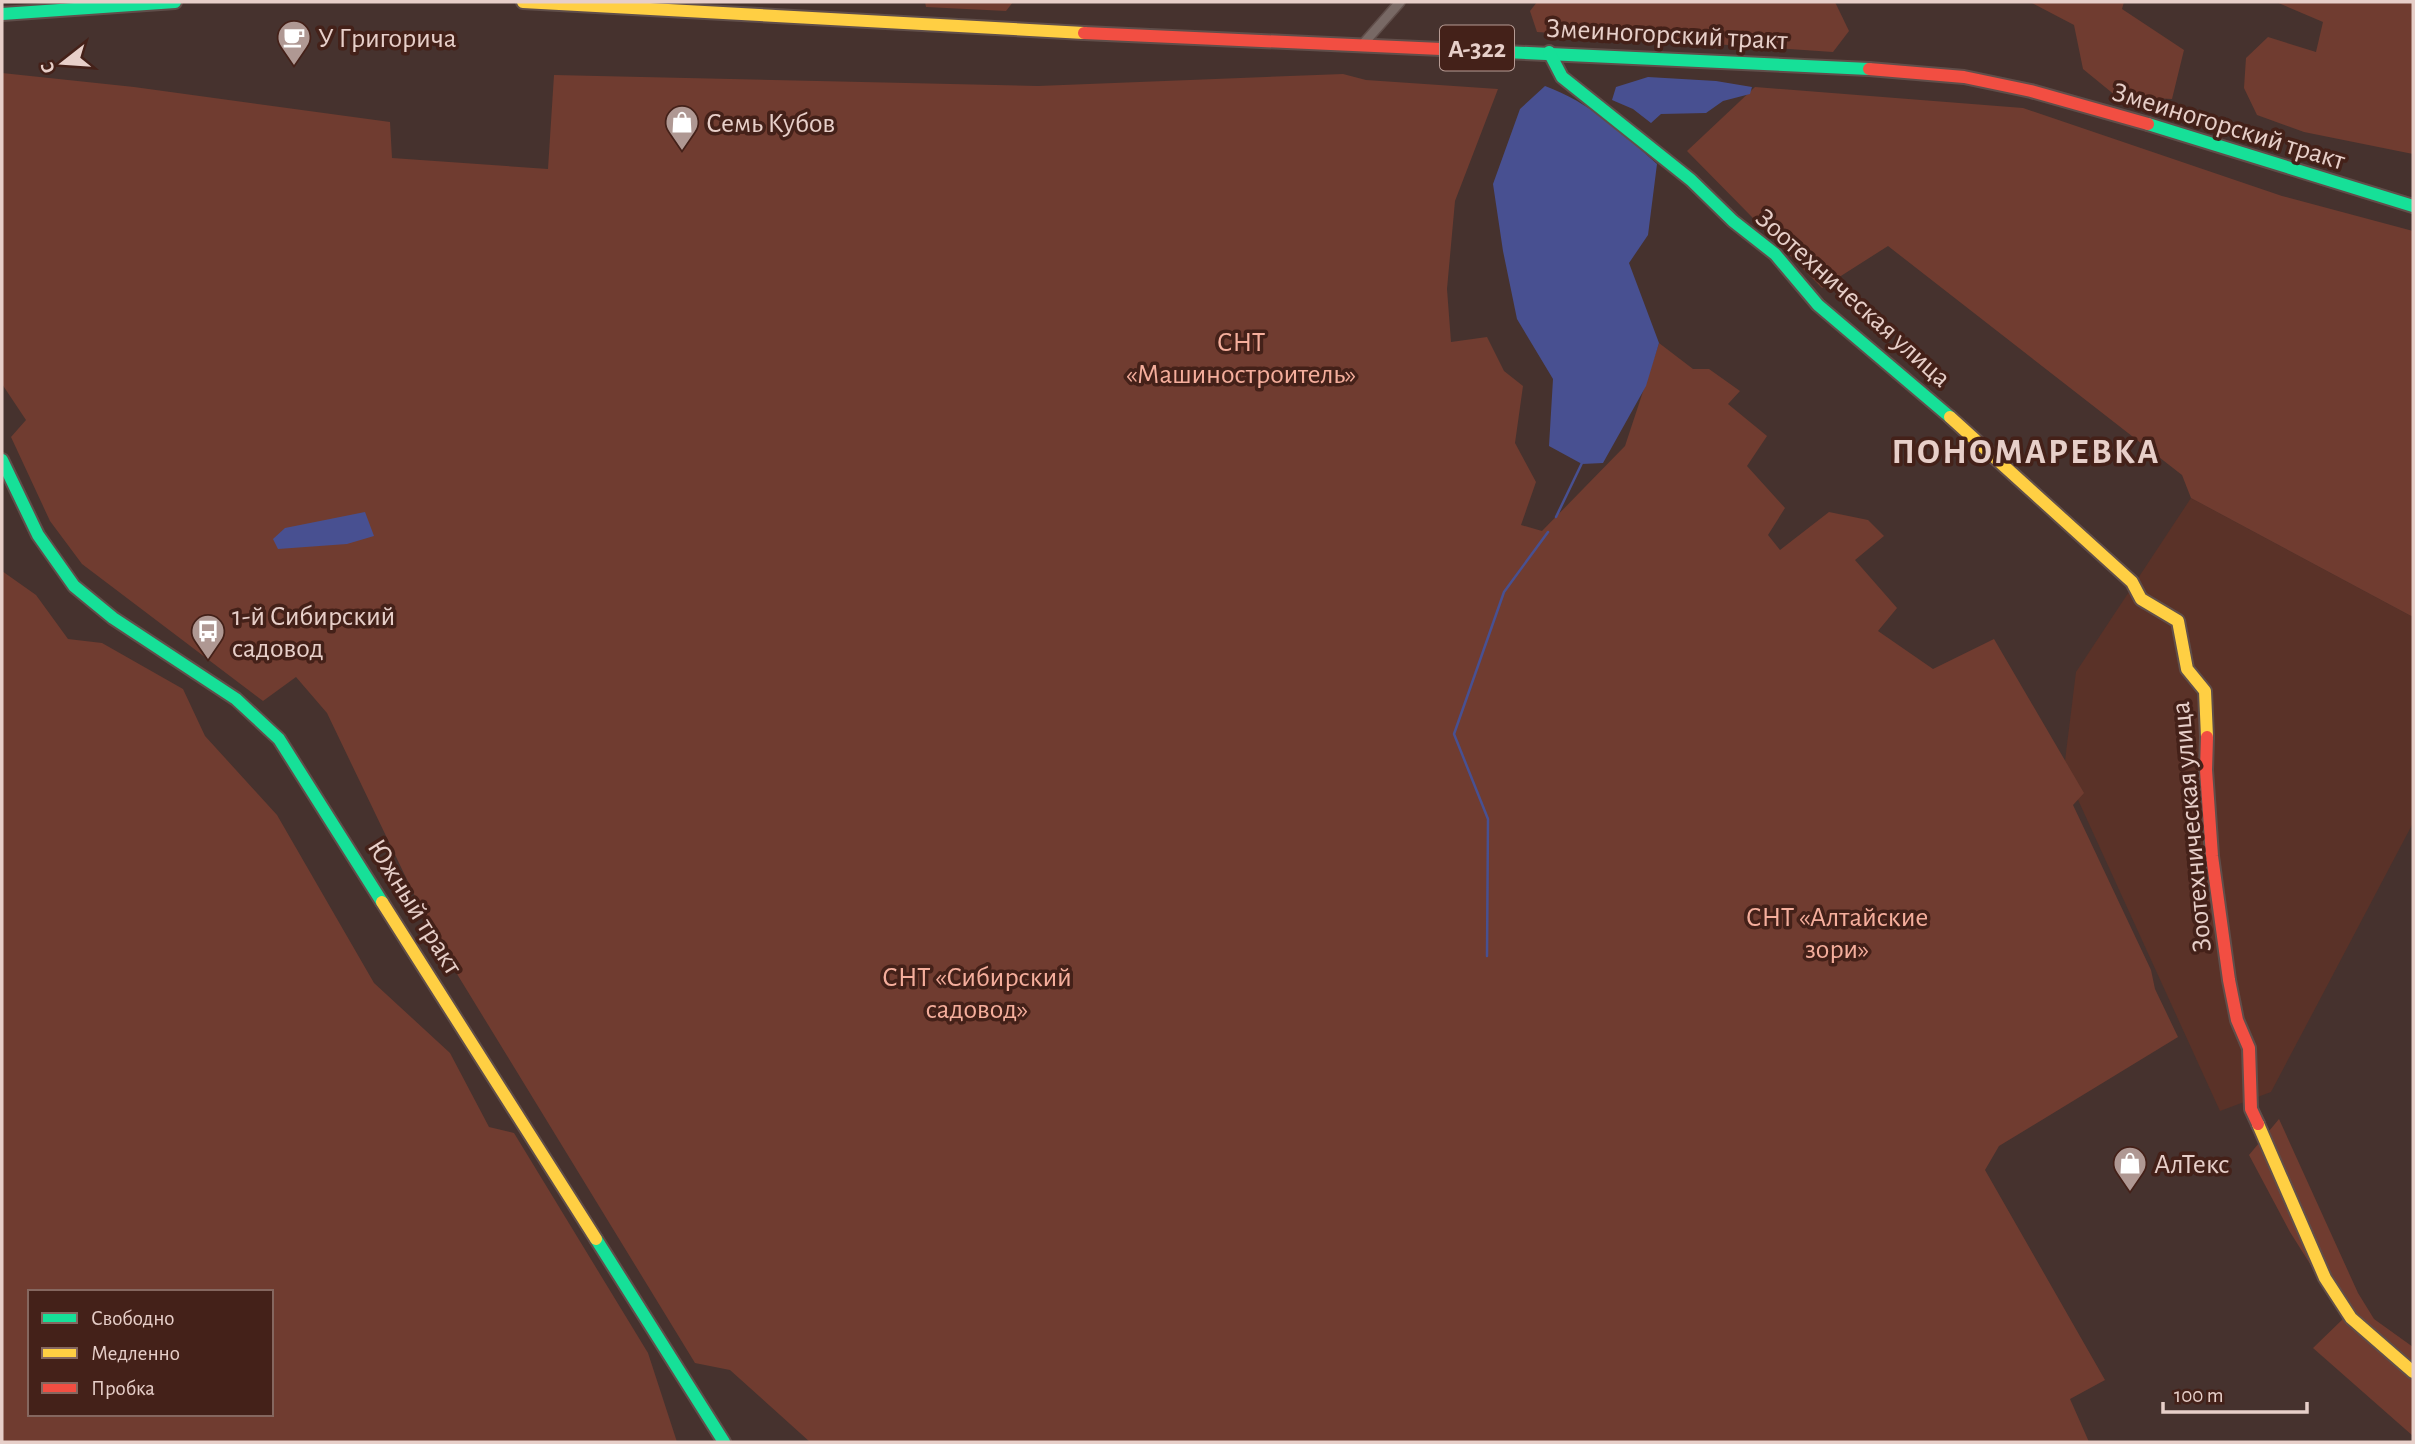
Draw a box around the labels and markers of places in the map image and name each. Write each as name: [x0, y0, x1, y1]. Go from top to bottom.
cafe icon: У Григорича: [275, 18, 313, 67]
place label: У Григорича: [318, 25, 457, 53]
shop icon: Семь Кубов: [663, 103, 701, 152]
place label: Семь Кубов: [706, 110, 835, 138]
place label: 1-й Сибирский садовод: [232, 603, 395, 663]
bus stop icon: 1-й Сибирский садовод: [189, 612, 227, 661]
shop icon: АлТекс: [2111, 1144, 2149, 1193]
place label: АлТекс: [2154, 1151, 2230, 1179]

